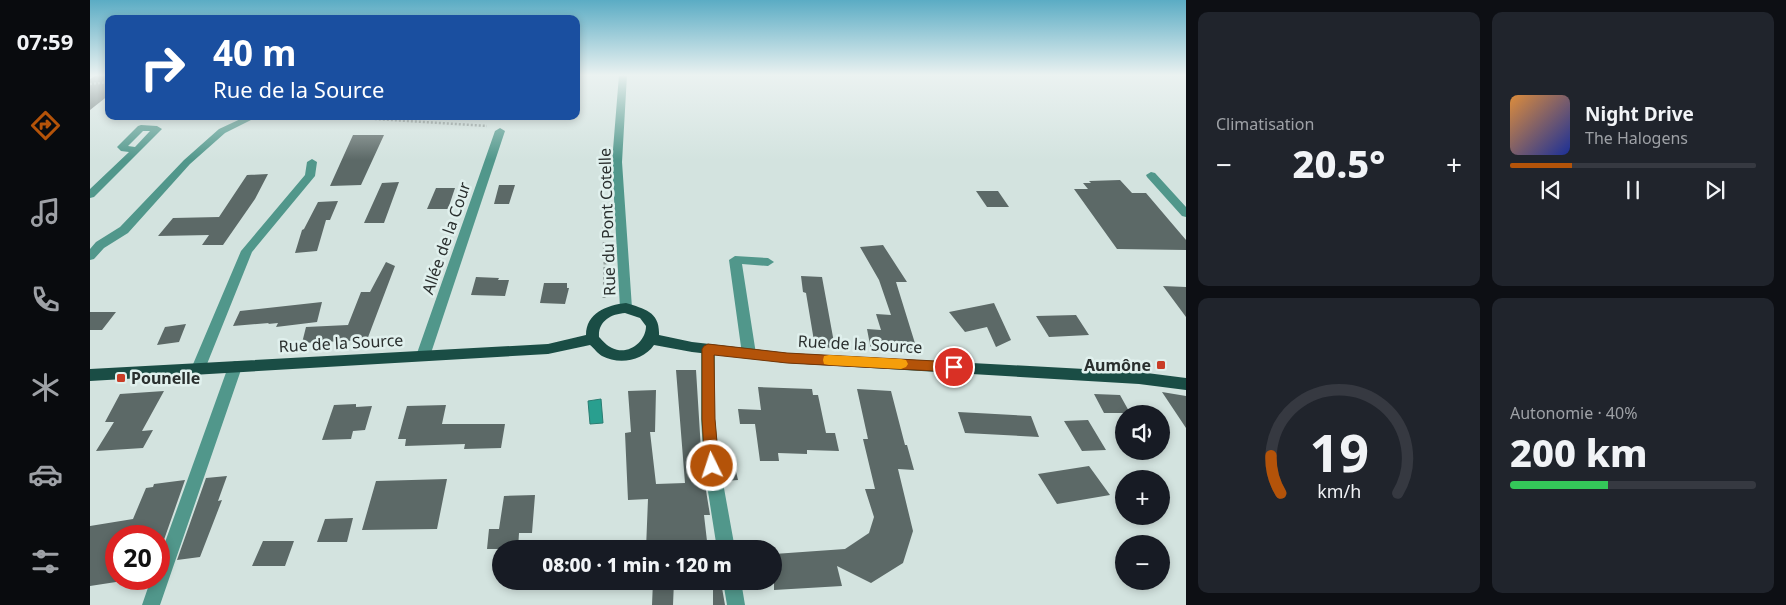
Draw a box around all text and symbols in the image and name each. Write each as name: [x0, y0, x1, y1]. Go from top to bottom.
text: 07:59: [17, 26, 73, 56]
text: 40 m: [213, 29, 296, 76]
icon: right: [130, 35, 195, 100]
text: Rue de la Source: [213, 74, 384, 104]
text: Night Drive: [1585, 101, 1694, 127]
icon: directions: [28, 108, 63, 143]
text: Climatisation: [1216, 113, 1314, 135]
text: The Halogens: [1585, 127, 1688, 149]
text: 20.5°: [1293, 137, 1385, 189]
text: −: [1216, 145, 1232, 183]
text: +: [1446, 145, 1462, 183]
street label: Rue du Pont Cotelle: [593, 148, 621, 296]
icon: previous: [1537, 176, 1565, 204]
icon: pause: [1619, 176, 1647, 204]
icon: next: [1701, 176, 1729, 204]
street label: Allée de la Cour: [417, 179, 476, 297]
icon: music: [28, 195, 63, 230]
icon: phone: [28, 282, 63, 317]
street label: Rue de la Source: [278, 329, 404, 357]
street label: Rue de la Source: [797, 330, 923, 358]
pin: [933, 346, 975, 388]
icon: arrive: [940, 353, 968, 381]
place label: Aumône: [1084, 354, 1151, 376]
marker: Aumône: [1155, 359, 1167, 371]
place label: Pounelle: [131, 367, 200, 389]
icon: climate: [28, 370, 63, 405]
marker: Pounelle: [115, 372, 127, 384]
text: Autonomie · 40%: [1510, 402, 1637, 424]
map controls: [1115, 405, 1170, 590]
button: sound: [1115, 405, 1170, 460]
text: 19: [1309, 416, 1369, 487]
text: 200 km: [1510, 426, 1648, 478]
position arrow: [685, 439, 737, 491]
icon: car: [28, 457, 63, 492]
button: +: [1115, 470, 1170, 525]
text: km/h: [1317, 479, 1361, 503]
speed limit sign: 20: [105, 525, 170, 590]
button: −: [1115, 535, 1170, 590]
icon: filters: [28, 544, 63, 579]
text: 08:00 · 1 min · 120 m: [542, 552, 732, 578]

